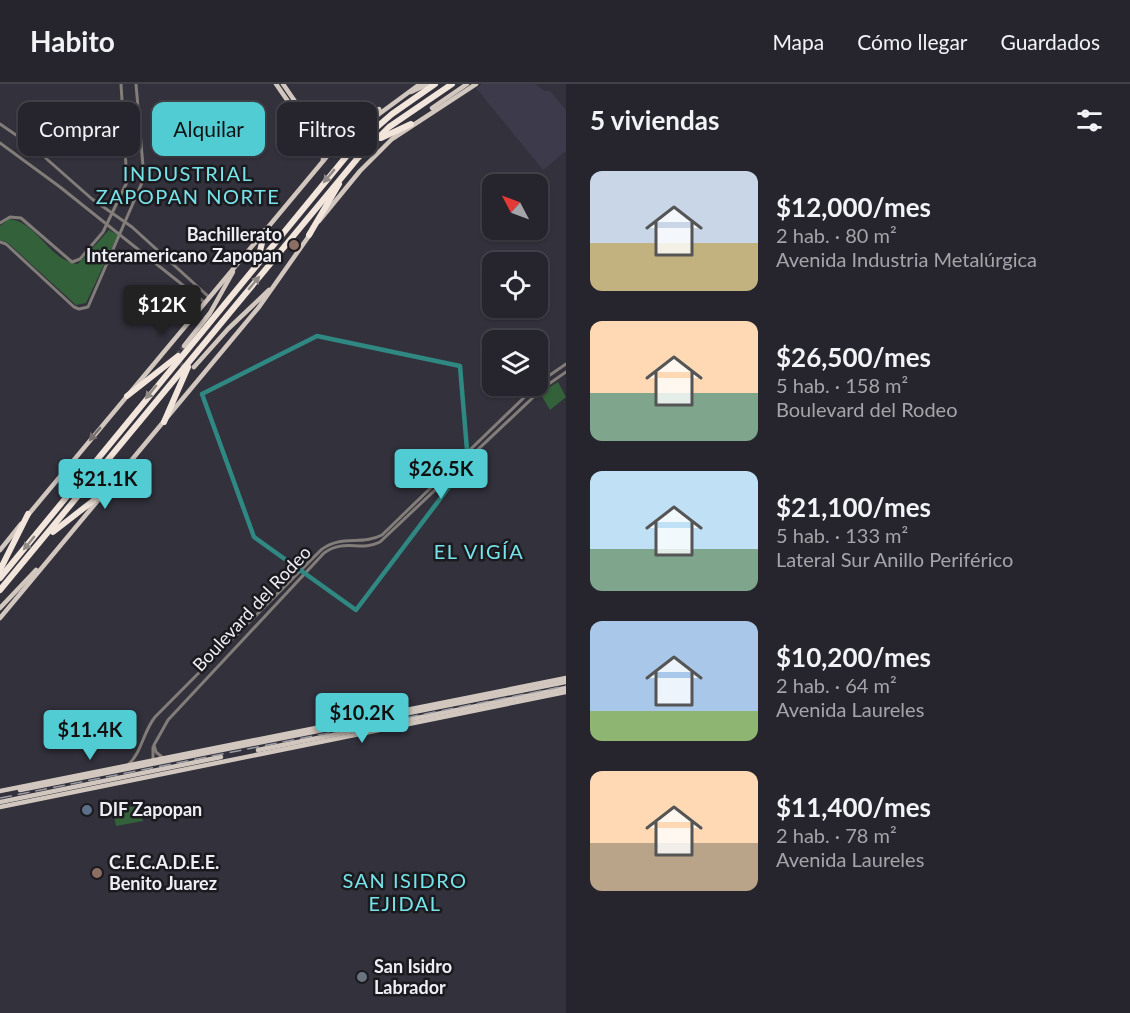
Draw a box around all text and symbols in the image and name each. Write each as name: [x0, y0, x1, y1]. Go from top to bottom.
text: Habito: [30, 24, 115, 58]
text: Mapa: [772, 29, 824, 54]
text: Cómo llegar: [857, 29, 968, 54]
text: Guardados: [1001, 29, 1100, 54]
chip: Comprar: [18, 102, 140, 156]
chip: Alquilar: [152, 102, 265, 156]
chip: Filtros: [277, 102, 377, 156]
text: 5 viviendas: [590, 104, 719, 136]
icon: filters: [1073, 104, 1106, 137]
district label: INDUSTRIAL ZAPOPAN NORTE: [96, 161, 280, 208]
one-way arrow: [323, 168, 336, 183]
north arrow: [482, 174, 548, 240]
map controls: [482, 174, 548, 396]
text: $12,000/mes: [776, 191, 931, 223]
icon: home: [638, 195, 710, 267]
place label: Bachillerato Interamericano Zapopan: [86, 223, 282, 266]
text: 2 hab. · 80 m²: [776, 223, 897, 247]
marker: Bachillerato Interamericano Zapopan: [287, 238, 301, 252]
text: Avenida Industria Metalúrgica: [776, 247, 1037, 271]
button: locate: [482, 252, 548, 318]
one-way arrow: [248, 275, 261, 291]
pin: $12K: [126, 285, 198, 336]
text: $12K: [138, 292, 186, 316]
button: layers: [482, 330, 548, 396]
text: $26,500/mes: [776, 341, 931, 373]
icon: home: [638, 345, 710, 417]
text: 5 hab. · 158 m²: [776, 373, 908, 397]
one-way arrow: [145, 384, 158, 400]
text: Boulevard del Rodeo: [776, 397, 958, 421]
one-way arrow: [89, 426, 102, 442]
pin: $26.5K: [392, 449, 490, 500]
text: $26.5K: [409, 456, 473, 480]
pin: $21.1K: [56, 459, 154, 510]
text: $21.1K: [73, 466, 137, 490]
text: $21,100/mes: [776, 491, 931, 523]
icon: home: [638, 495, 710, 567]
text: 5 hab. · 133 m²: [776, 523, 908, 547]
one-way arrow: [22, 535, 35, 551]
district label: EL VIGÍA: [434, 539, 524, 563]
street label: Boulevard del Rodeo: [188, 541, 315, 676]
text: Lateral Sur Anillo Periférico: [776, 547, 1013, 571]
text: $10,200/mes: [776, 641, 931, 673]
icon: home: [638, 645, 710, 717]
text: 2 hab. · 64 m²: [776, 673, 897, 697]
pin: $10.2K: [313, 693, 411, 744]
text: Avenida Laureles: [776, 697, 924, 721]
text: $10.2K: [330, 700, 394, 724]
pin: $11.4K: [41, 710, 139, 761]
text: $11.4K: [58, 717, 122, 741]
text: $11,400/mes: [776, 791, 931, 823]
icon: home: [638, 795, 710, 867]
place label: DIF Zapopan: [99, 798, 202, 820]
marker: DIF Zapopan: [80, 803, 94, 817]
text: 2 hab. · 78 m²: [776, 823, 897, 847]
text: Avenida Laureles: [776, 847, 924, 871]
place label: C.E.C.A.D.E.E. Benito Juarez: [109, 851, 219, 894]
marker: C.E.C.A.D.E.E. Benito Juarez: [90, 866, 104, 880]
district label: SAN ISIDRO EJIDAL: [342, 868, 468, 915]
place label: San Isidro Labrador: [374, 955, 452, 998]
marker: San Isidro Labrador: [355, 970, 369, 984]

